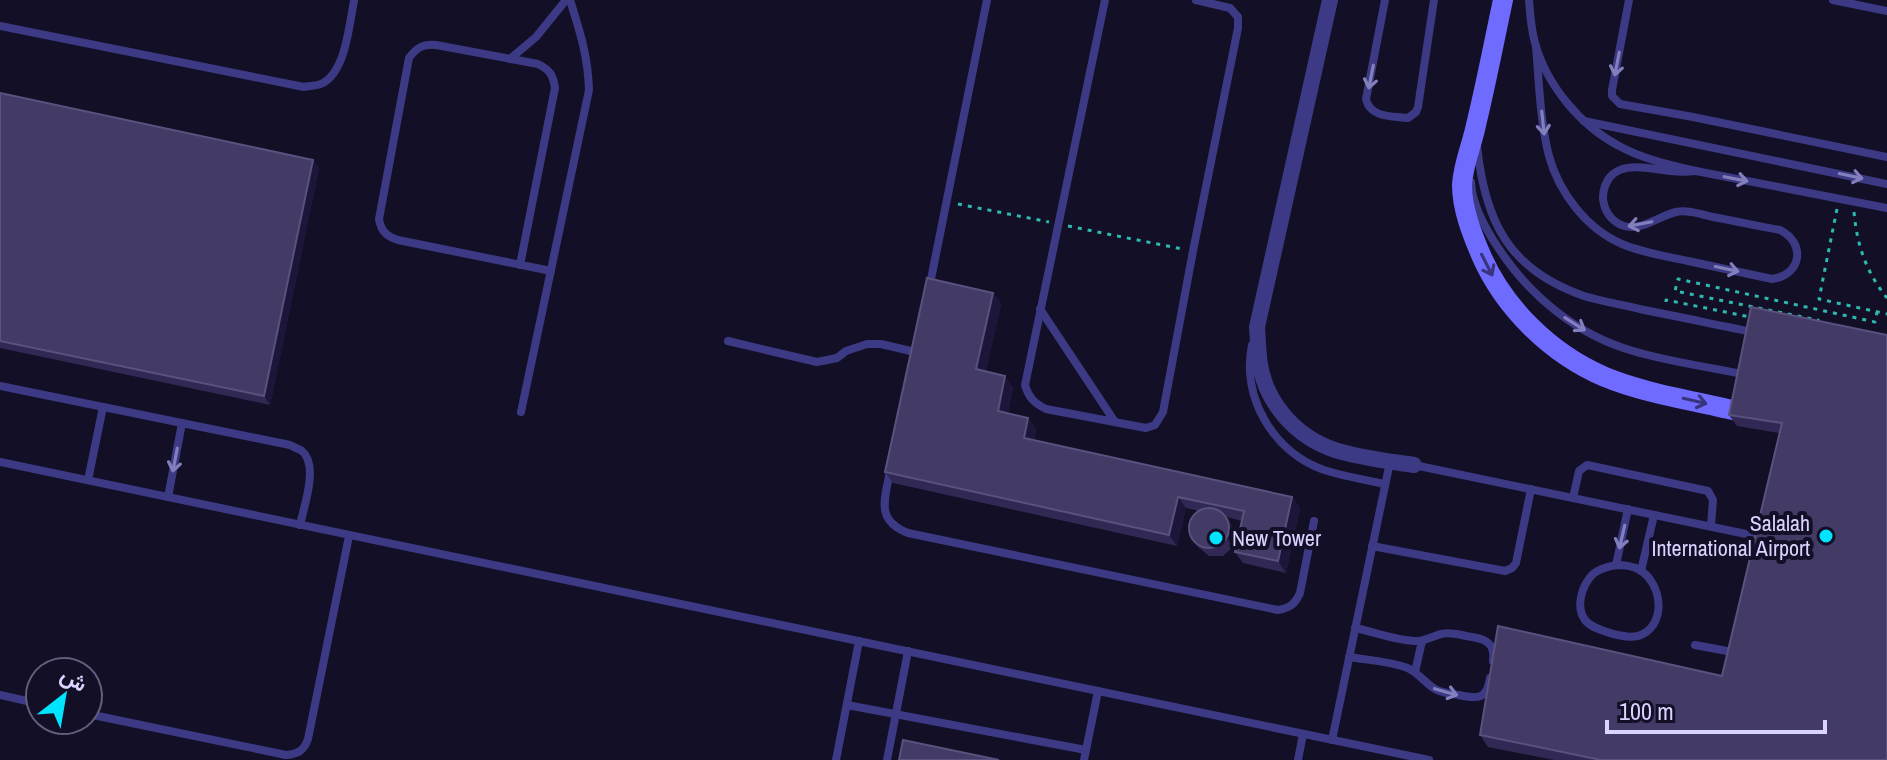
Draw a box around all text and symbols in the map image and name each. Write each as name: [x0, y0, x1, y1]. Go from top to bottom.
one-way arrow: [1608, 51, 1623, 76]
one-way arrow: [1362, 63, 1377, 89]
one-way arrow: [1536, 109, 1551, 136]
one-way arrow: [1838, 170, 1864, 185]
one-way arrow: [1723, 173, 1749, 188]
one-way arrow: [1628, 217, 1654, 232]
one-way arrow: [1479, 252, 1495, 276]
one-way arrow: [1714, 262, 1740, 277]
one-way arrow: [1563, 315, 1585, 332]
one-way arrow: [1682, 394, 1708, 409]
one-way arrow: [167, 447, 182, 472]
place label: Salalah International Airport: [1652, 508, 1810, 563]
place label: New Tower: [1232, 523, 1321, 553]
one-way arrow: [1614, 524, 1629, 549]
marker: Salalah International Airport: [1817, 527, 1835, 545]
marker: New Tower: [1207, 529, 1225, 547]
north arrow: [24, 656, 104, 736]
text: ش: [55, 659, 93, 699]
scale bar: [1607, 684, 1825, 734]
one-way arrow: [1433, 685, 1459, 700]
text: 100 m: [1619, 695, 1674, 727]

